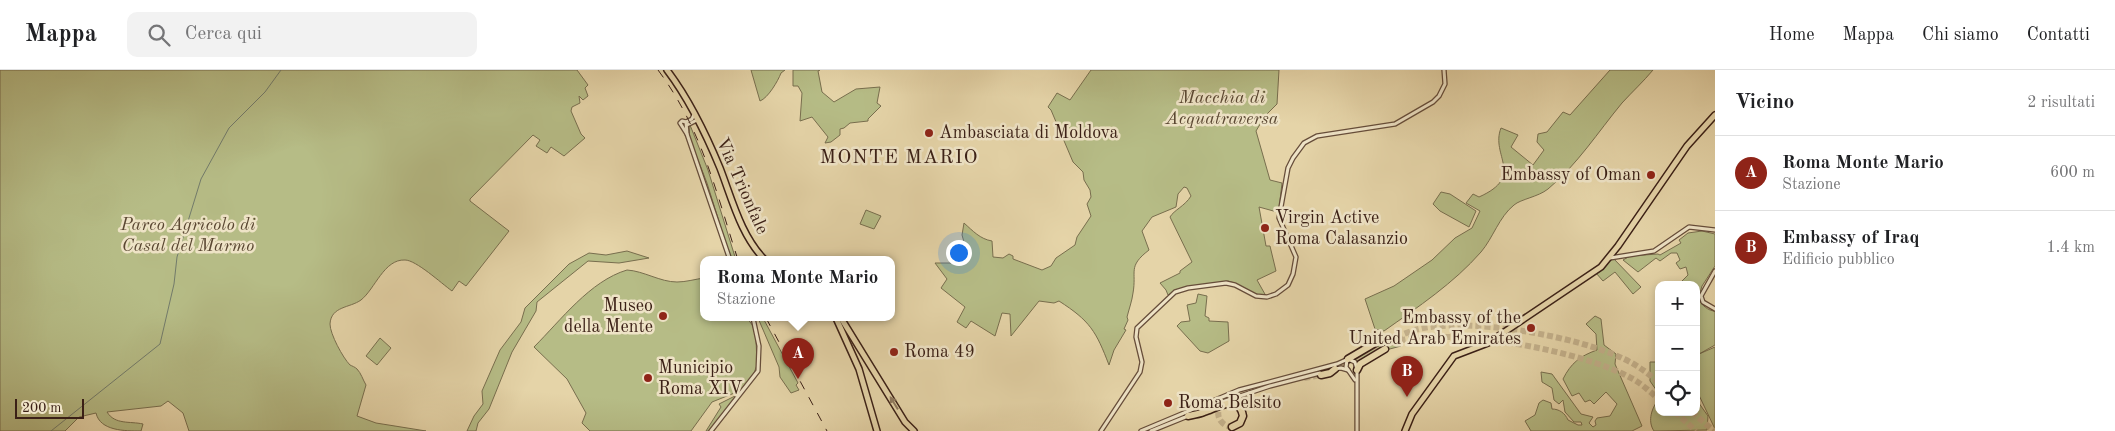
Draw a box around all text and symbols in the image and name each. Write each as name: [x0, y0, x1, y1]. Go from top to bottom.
search box: [127, 12, 477, 57]
icon: search: [145, 21, 173, 49]
text: Mappa: [25, 23, 97, 47]
text: Cerca qui: [185, 25, 262, 44]
text: Home: [1769, 26, 1815, 44]
text: Mappa: [1843, 26, 1894, 44]
text: Chi siamo: [1922, 26, 1999, 44]
text: Contatti: [2027, 26, 2090, 44]
park label: Macchia di Acquatraversa: [1165, 89, 1279, 128]
text: Vicino: [1735, 92, 1794, 113]
text: 2 risultati: [2027, 95, 2095, 111]
place label: Ambasciata di Moldova: [939, 124, 1118, 142]
marker: Ambasciata di Moldova: [923, 127, 935, 139]
street label: Via Trionfale: [713, 135, 771, 237]
district label: MONTE MARIO: [819, 148, 979, 168]
text: Roma Monte Mario: [1782, 154, 1944, 173]
text: A: [1745, 165, 1757, 181]
text: 600 m: [2050, 165, 2095, 181]
place label: Embassy of Oman: [1501, 166, 1641, 184]
marker: Embassy of Oman: [1645, 169, 1657, 181]
text: Stazione: [1782, 177, 1841, 193]
place label: Virgin Active Roma Calasanzio: [1275, 209, 1408, 248]
park label: Parco Agricolo di Casal del Marmo: [120, 216, 255, 255]
marker: Virgin Active Roma Calasanzio: [1259, 222, 1271, 234]
text: Embassy of Iraq: [1782, 229, 1919, 248]
your location: [946, 240, 972, 266]
text: B: [1745, 240, 1757, 256]
text: 1.4 km: [2046, 240, 2095, 256]
text: Edificio pubblico: [1782, 252, 1895, 268]
popup: [700, 256, 895, 321]
text: Roma Monte Mario: [717, 269, 878, 288]
map controls: [1655, 281, 1700, 416]
button: +: [1655, 281, 1700, 326]
text: Stazione: [717, 292, 775, 308]
place label: Museo della Mente: [564, 297, 653, 336]
place label: Embassy of the United Arab Emirates: [1349, 309, 1521, 348]
marker: Museo della Mente: [657, 310, 669, 322]
marker: Embassy of the United Arab Emirates: [1525, 322, 1537, 334]
button: −: [1655, 326, 1700, 371]
pin: A: [782, 338, 814, 379]
place label: Roma 49: [904, 343, 975, 361]
marker: Roma 49: [888, 346, 900, 358]
pin: B: [1391, 356, 1423, 397]
place label: Municipio Roma XIV: [658, 359, 743, 398]
button: locate: [1655, 371, 1700, 416]
marker: Municipio Roma XIV: [642, 372, 654, 384]
place label: Roma Belsito: [1178, 394, 1282, 412]
scale bar: [15, 396, 84, 419]
one-way arrow: [889, 397, 899, 410]
marker: Roma Belsito: [1162, 397, 1174, 409]
text: 200 m: [22, 401, 61, 415]

